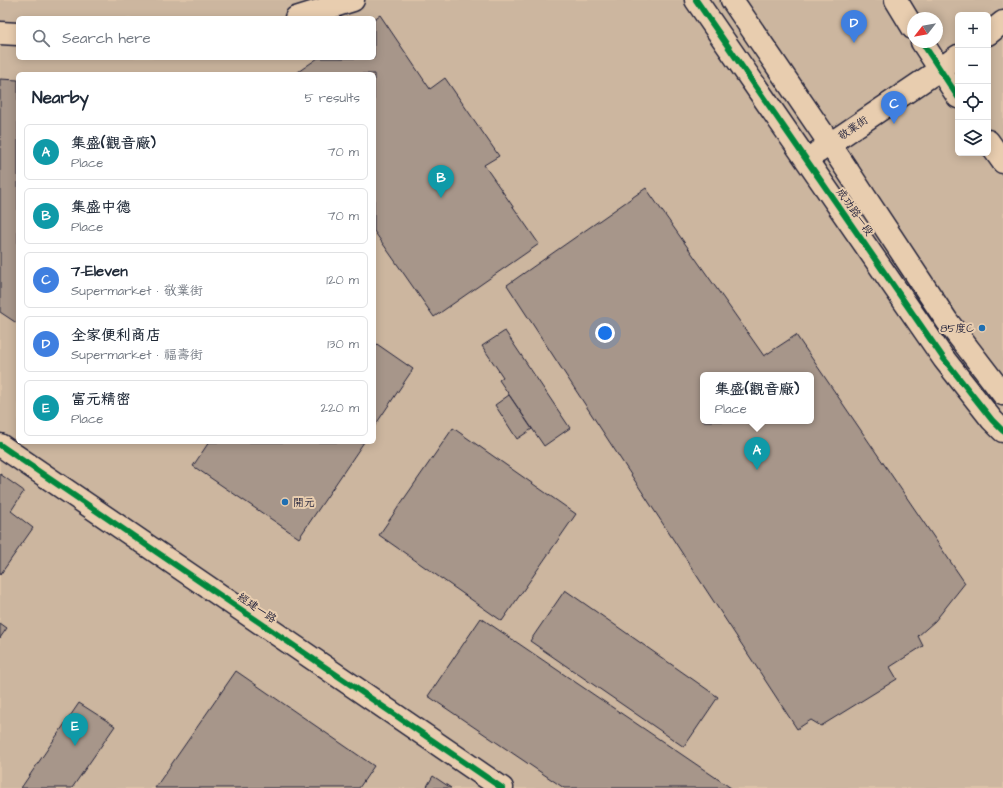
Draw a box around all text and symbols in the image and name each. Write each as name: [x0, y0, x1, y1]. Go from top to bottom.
pin: D: [841, 10, 867, 43]
north arrow: [907, 12, 943, 48]
map controls: [955, 12, 991, 156]
button: +: [955, 12, 991, 48]
search box: [16, 16, 376, 60]
icon: search: [30, 27, 52, 49]
text: Search here: [62, 28, 151, 49]
button: −: [955, 48, 991, 84]
button: locate: [955, 84, 991, 120]
text: Nearby: [32, 86, 89, 110]
text: 5 results: [304, 89, 360, 107]
pin: C: [881, 91, 907, 124]
street label: 敬業街: [835, 112, 872, 143]
button: layers: [955, 120, 991, 156]
text: 集盛(觀音廠): [71, 133, 156, 154]
text: A: [42, 143, 50, 161]
text: 70 m: [327, 143, 359, 161]
text: Place: [71, 154, 103, 172]
pin: B: [428, 165, 454, 198]
street label: 成功路一段: [833, 185, 877, 239]
text: 集盛中德: [71, 197, 131, 218]
text: B: [41, 207, 51, 225]
text: 70 m: [327, 207, 359, 225]
text: Place: [71, 218, 103, 236]
text: 7-Eleven: [71, 261, 128, 282]
text: C: [41, 271, 51, 289]
text: 120 m: [326, 271, 359, 289]
text: Supermarket · 敬業街: [71, 282, 203, 300]
place label: 85度C: [940, 321, 974, 336]
your location: [595, 323, 615, 343]
marker: 85度C: [977, 323, 987, 333]
text: 全家便利商店: [71, 325, 161, 346]
text: D: [42, 335, 50, 353]
text: 130 m: [327, 335, 359, 353]
text: Supermarket · 福壽街: [71, 346, 203, 364]
popup: [700, 372, 814, 424]
text: 集盛(觀音廠): [715, 379, 799, 400]
text: 富元精密: [71, 389, 131, 410]
text: E: [42, 399, 50, 417]
text: 220 m: [321, 399, 359, 417]
text: Place: [715, 400, 747, 418]
text: Place: [71, 410, 103, 428]
pin: A: [744, 437, 770, 470]
place label: 開元: [293, 495, 315, 510]
marker: 開元: [280, 497, 290, 507]
street label: 經建一路: [235, 589, 279, 627]
pin: E: [62, 713, 88, 746]

